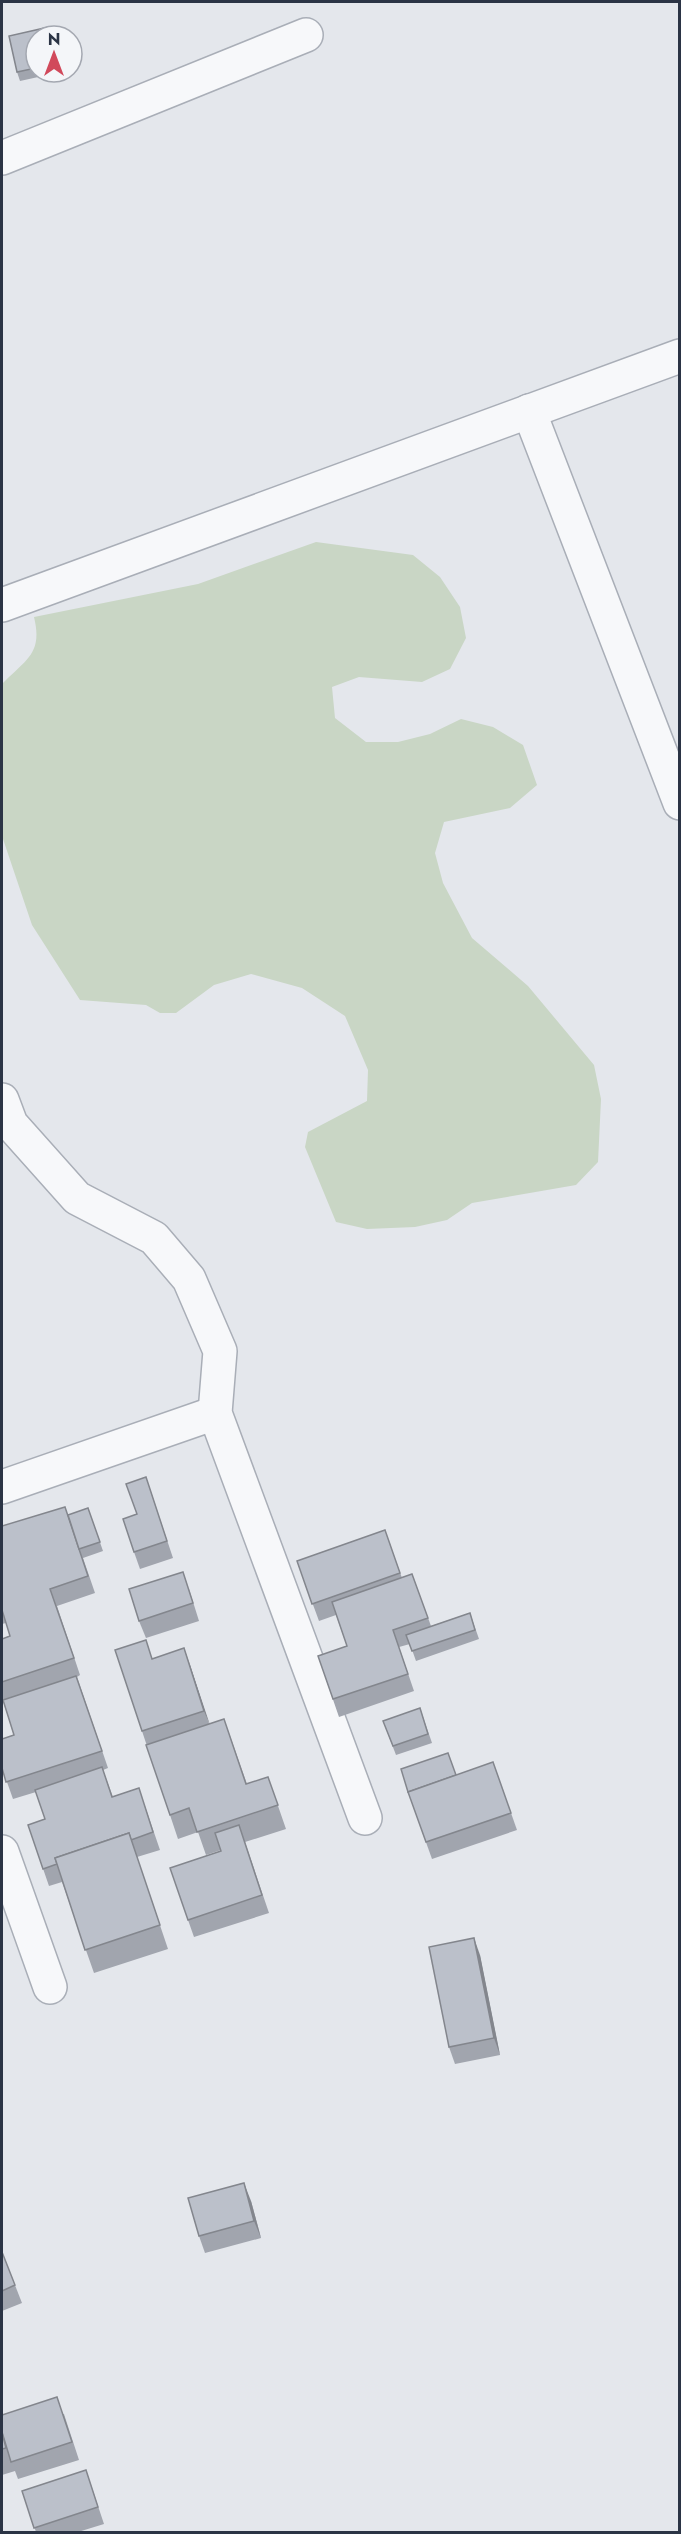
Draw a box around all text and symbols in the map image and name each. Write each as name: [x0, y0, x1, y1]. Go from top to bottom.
north arrow: [24, 24, 84, 84]
text: N: [48, 28, 60, 51]

